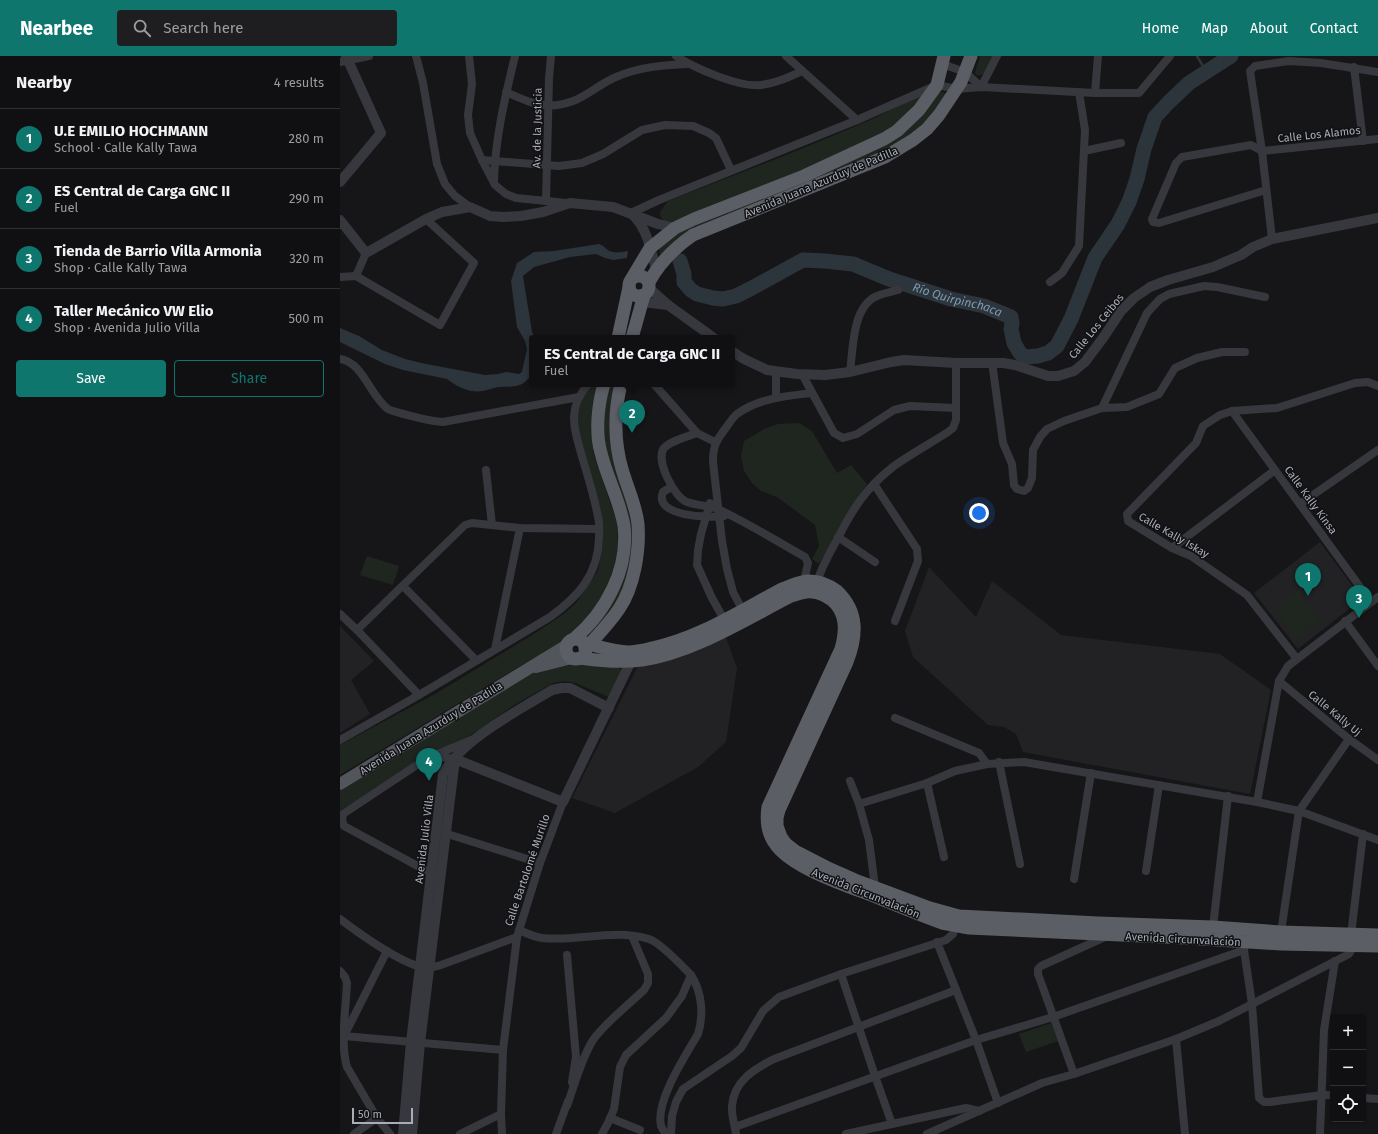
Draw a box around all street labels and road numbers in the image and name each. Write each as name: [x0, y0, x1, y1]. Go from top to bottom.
street label: Av. de la Justicia: [530, 88, 545, 168]
street label: Calle Los Alamos: [1277, 124, 1361, 145]
street label: Avenida Juana Azurduy de Padilla: [742, 144, 900, 221]
street label: Calle Los Ceibos: [1066, 291, 1127, 362]
street label: Calle Kally Kinsa: [1281, 464, 1340, 537]
street label: Calle Kally Iskay: [1136, 510, 1212, 561]
street label: Avenida Juana Azurduy de Padilla: [358, 679, 505, 778]
street label: Calle Kally Uj: [1306, 688, 1364, 739]
street label: Avenida Julio Villa: [413, 794, 436, 884]
street label: Calle Bartolomé Murillo: [502, 813, 553, 928]
street label: Avenida Circunvalación: [810, 866, 922, 921]
street label: Avenida Circunvalación: [1125, 930, 1241, 949]

